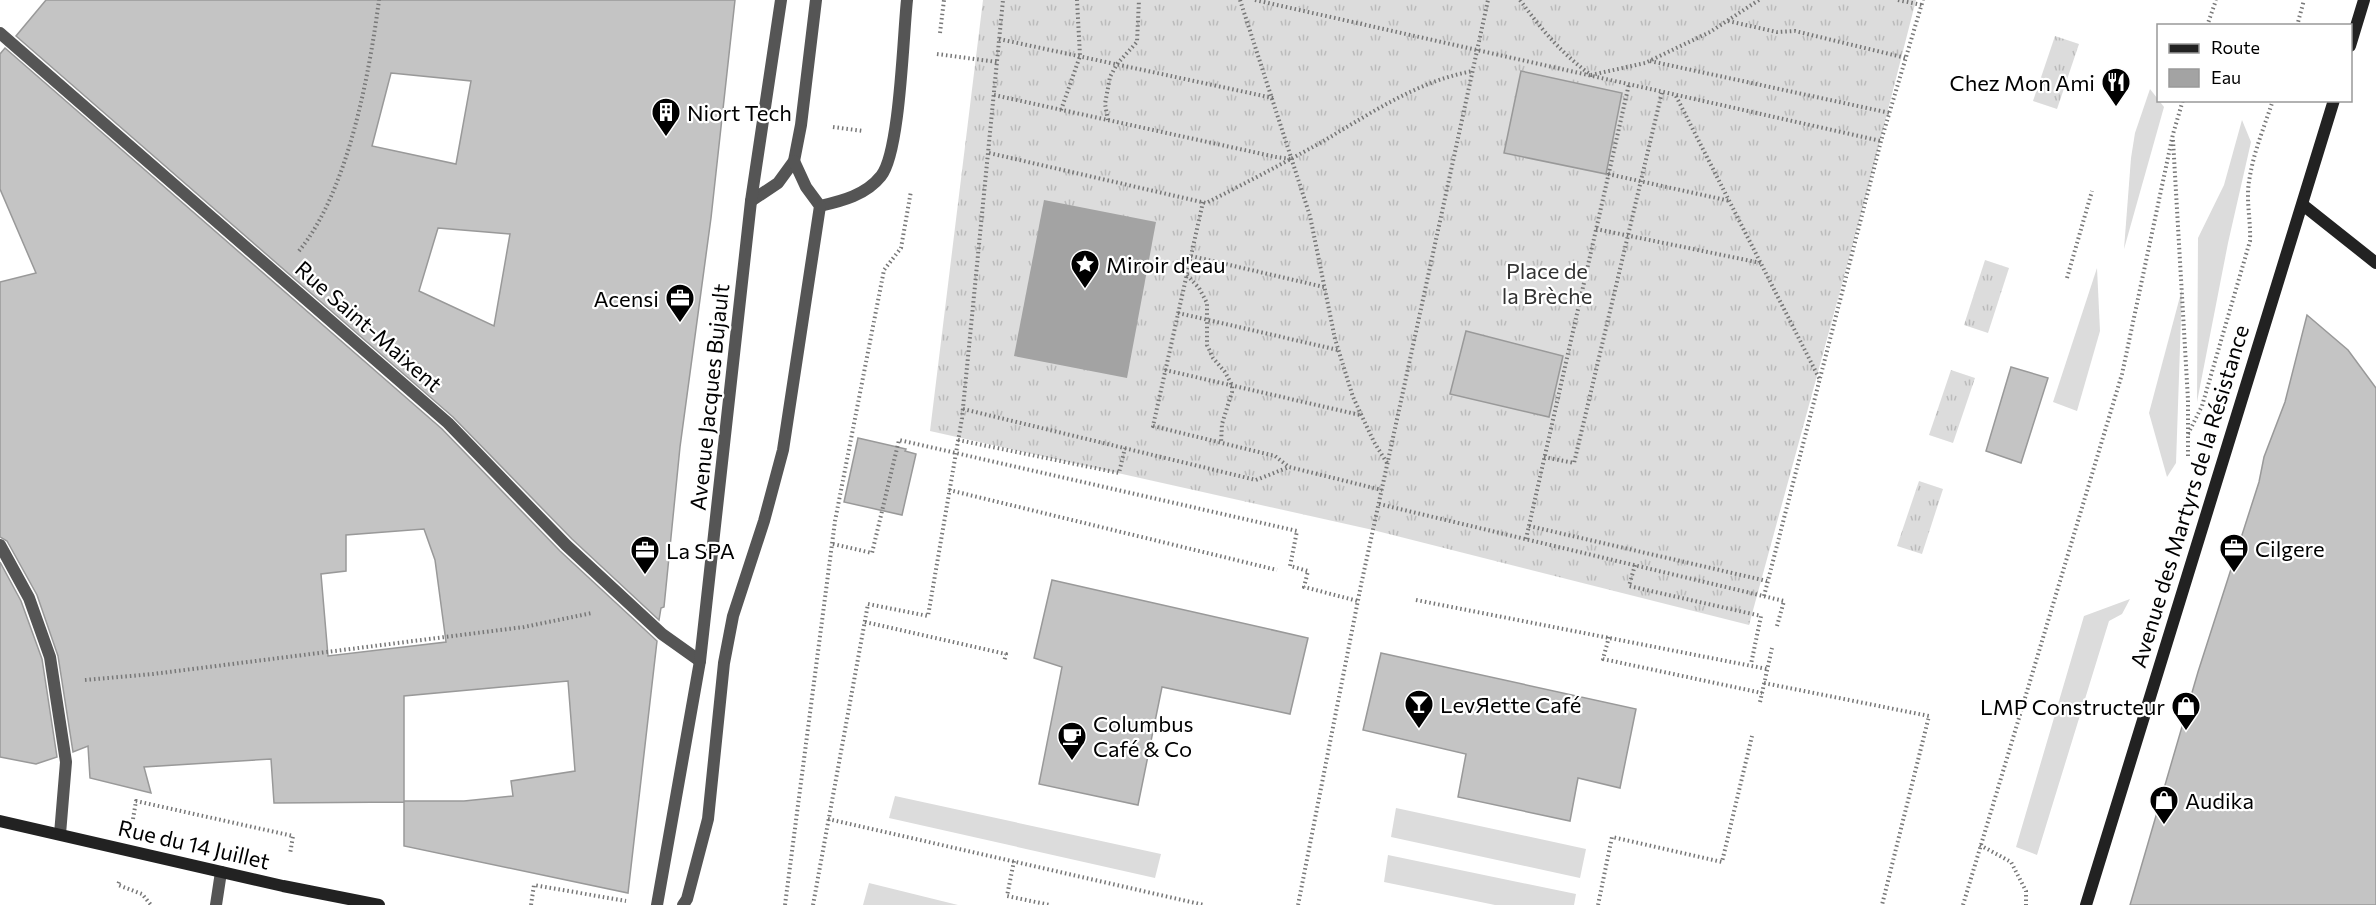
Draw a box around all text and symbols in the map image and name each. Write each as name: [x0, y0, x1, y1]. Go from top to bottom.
legend: [2157, 24, 2352, 102]
text: Route: [2211, 36, 2260, 58]
restaurant icon: Chez Mon Ami: [2100, 66, 2132, 108]
text: Eau: [2211, 66, 2241, 88]
place label: Chez Mon Ami: [1950, 69, 2095, 96]
building icon: Niort Tech: [650, 96, 682, 138]
place label: Niort Tech: [687, 99, 792, 126]
place icon: Miroir d'eau: [1069, 248, 1101, 290]
place label: Miroir d'eau: [1106, 251, 1225, 278]
street label: Rue Saint-Maixent: [290, 255, 448, 397]
park label: Place de la Brèche: [1502, 257, 1592, 309]
office icon: Acensi: [664, 282, 696, 324]
street label: Avenue Jacques Bujault: [684, 282, 734, 512]
place label: Acensi: [594, 285, 659, 312]
street label: Avenue des Martyrs de la Résistance: [2124, 321, 2254, 671]
office icon: Cilgere: [2218, 532, 2250, 574]
office icon: La SPA: [629, 534, 661, 576]
place label: Cilgere: [2255, 535, 2325, 562]
place label: La SPA: [666, 537, 735, 564]
bar icon: LevЯette Café: [1403, 688, 1435, 730]
shop icon: LMP Constructeur: [2170, 690, 2202, 732]
place label: LevЯette Café: [1440, 691, 1581, 718]
place label: LMP Constructeur: [1980, 693, 2165, 720]
place label: Columbus Café & Co: [1093, 710, 1194, 762]
cafe icon: Columbus Café & Co: [1056, 720, 1088, 762]
shop icon: Audika: [2148, 784, 2180, 826]
place label: Audika: [2185, 787, 2254, 814]
street label: Rue du 14 Juillet: [116, 813, 272, 875]

